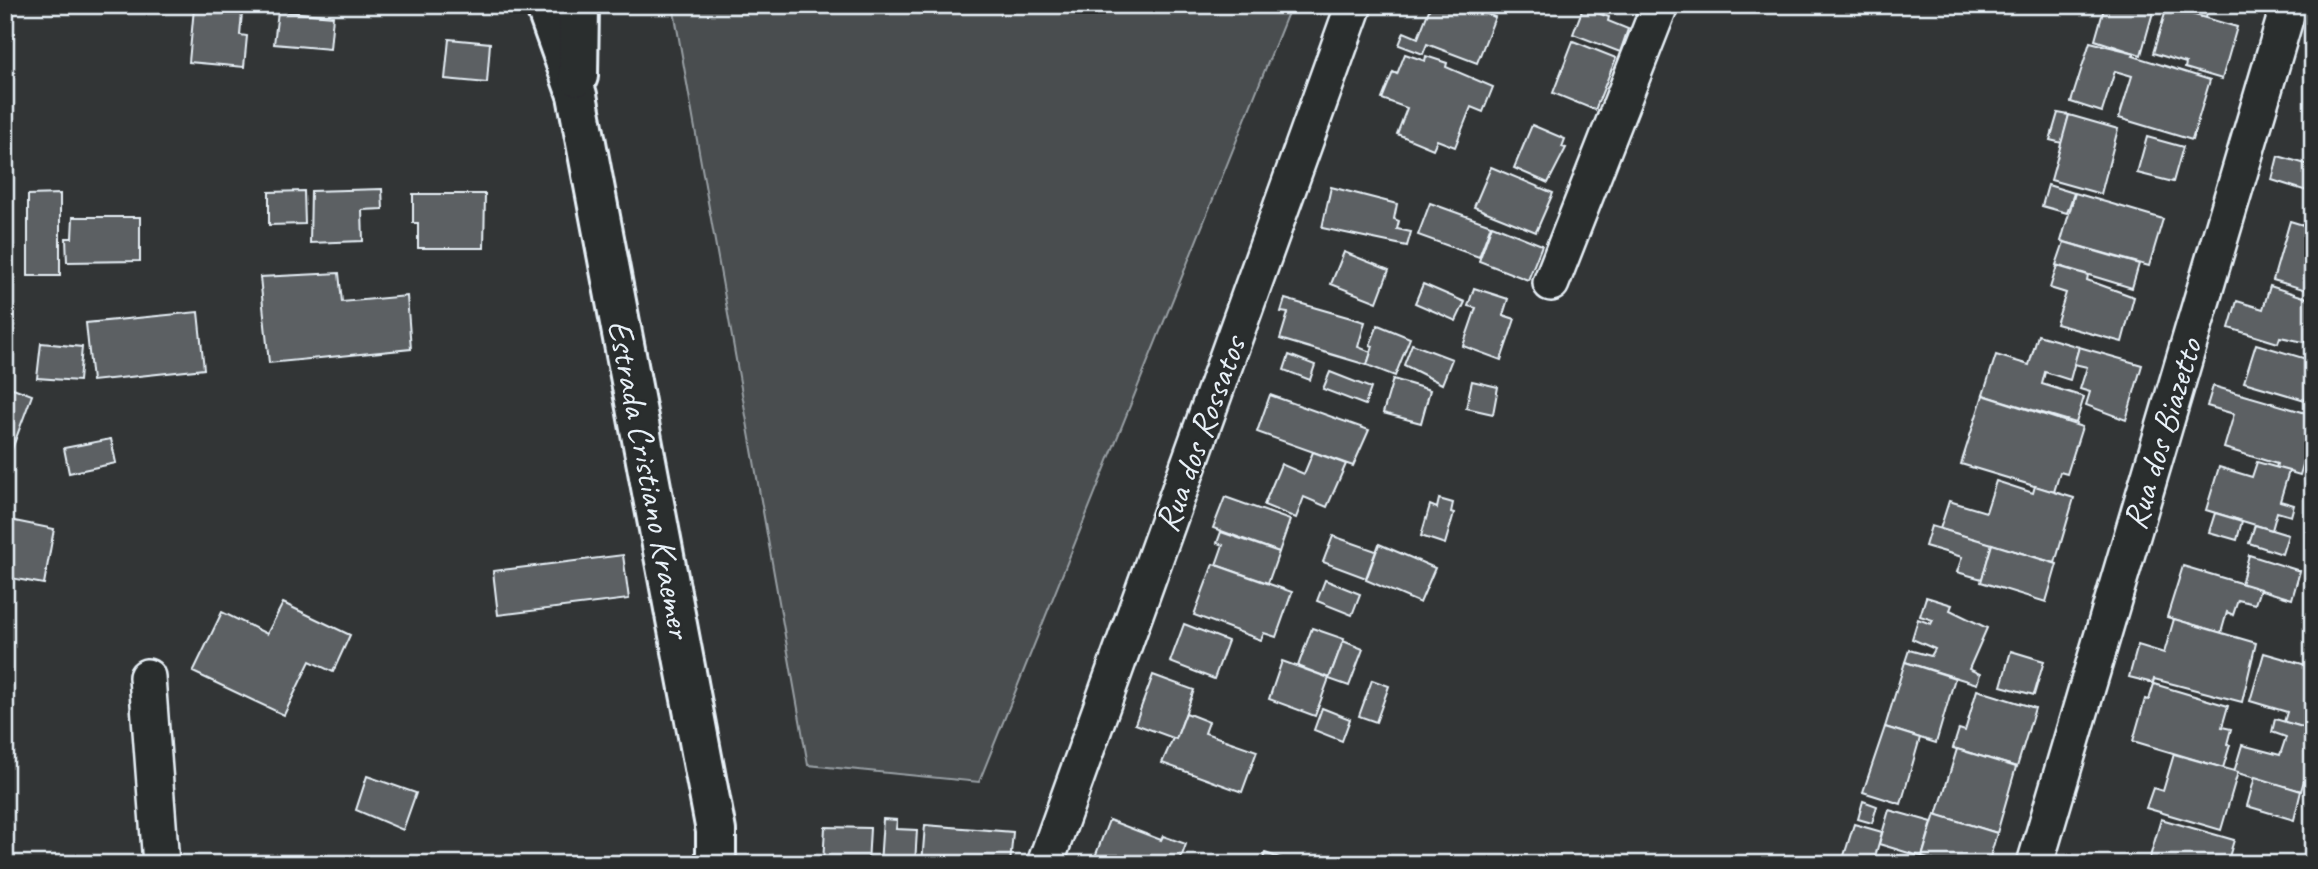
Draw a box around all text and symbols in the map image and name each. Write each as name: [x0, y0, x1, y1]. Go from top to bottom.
street label: Estrada Cristiano Kraemer: [597, 316, 703, 644]
street label: Rua dos Rossatos: [1144, 327, 1257, 538]
street label: Rua dos Biazetto: [2112, 332, 2213, 535]

